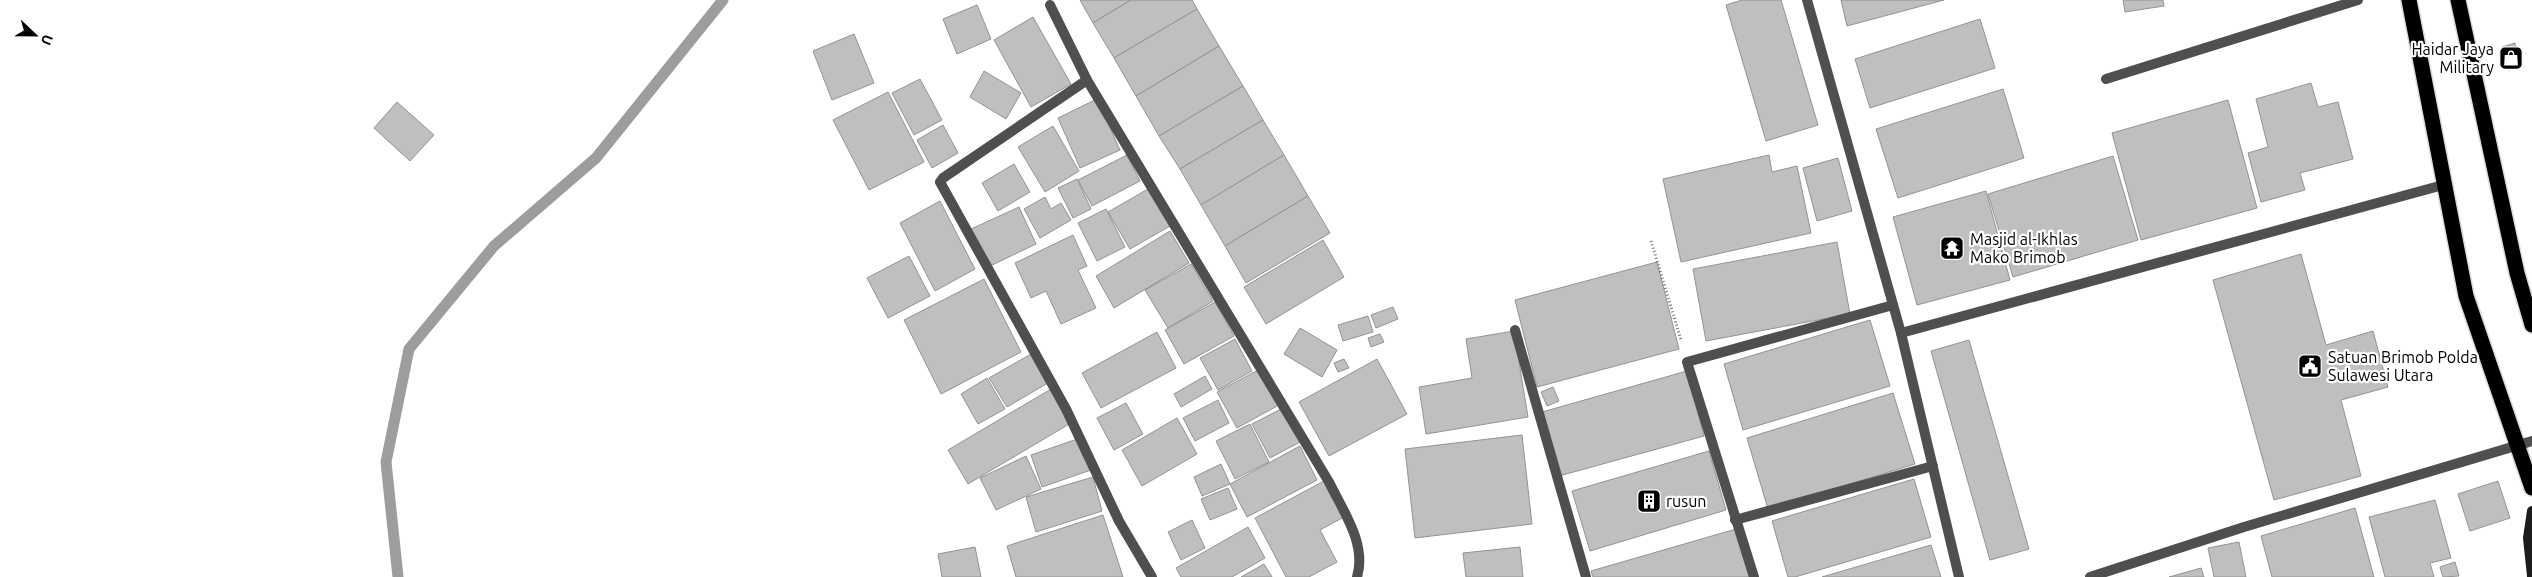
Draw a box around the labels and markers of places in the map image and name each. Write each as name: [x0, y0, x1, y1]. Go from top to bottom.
place label: Haidar Jaya Military: [2411, 40, 2494, 76]
shop icon: Haidar Jaya Military: [2498, 45, 2524, 71]
place label: Masjid al-Ikhlas Mako Brimob: [1970, 230, 2078, 266]
temple icon: Masjid al-Ikhlas Mako Brimob: [1939, 235, 1965, 261]
place label: Satuan Brimob Polda Sulawesi Utara: [2328, 348, 2478, 384]
public building icon: Satuan Brimob Polda Sulawesi Utara: [2297, 353, 2323, 379]
building icon: rusun: [1636, 488, 1662, 514]
place label: rusun: [1666, 492, 1706, 510]

